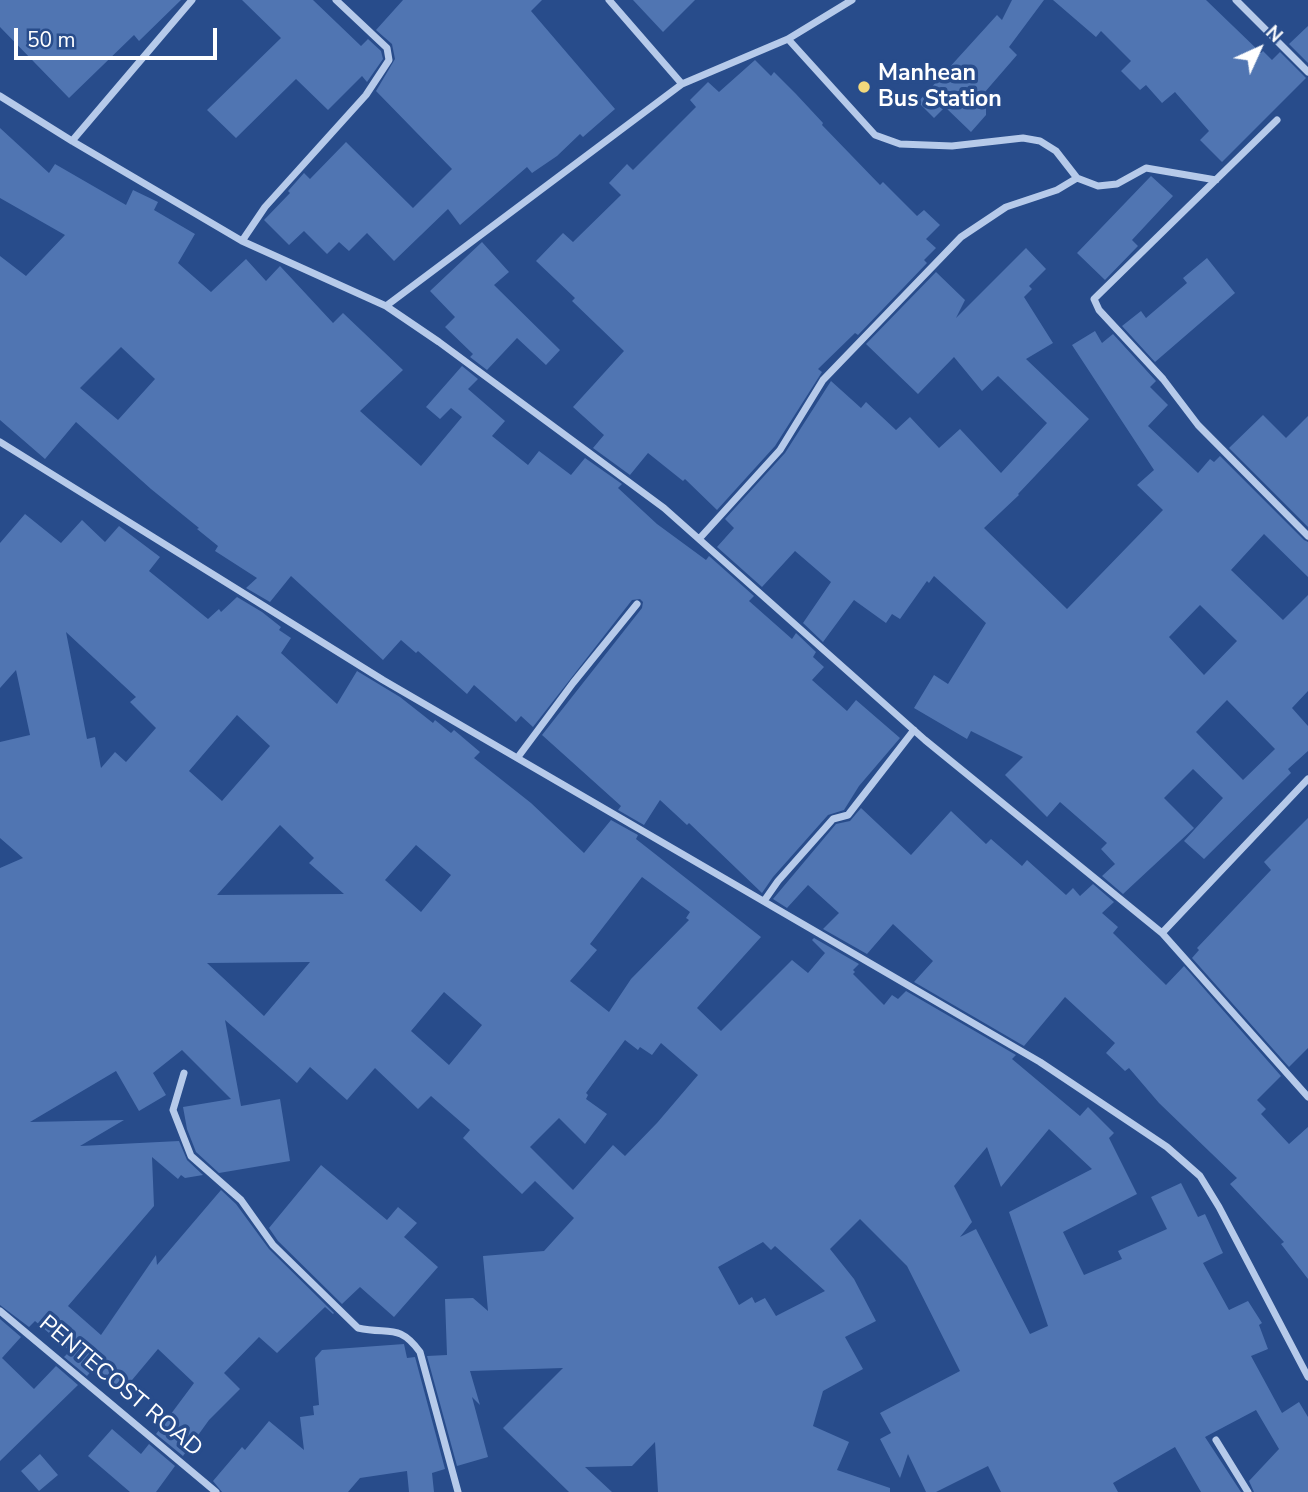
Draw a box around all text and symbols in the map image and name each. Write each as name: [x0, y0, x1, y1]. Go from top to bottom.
scale bar: [18, 14, 220, 58]
north arrow: [1224, 14, 1294, 84]
text: N: [1260, 20, 1288, 48]
text: 50 m: [27, 26, 76, 54]
place label: Manhean Bus Station: [878, 60, 1002, 114]
marker: Manhean Bus Station: [856, 79, 872, 95]
street label: PENTECOST ROAD: [33, 1311, 207, 1463]

